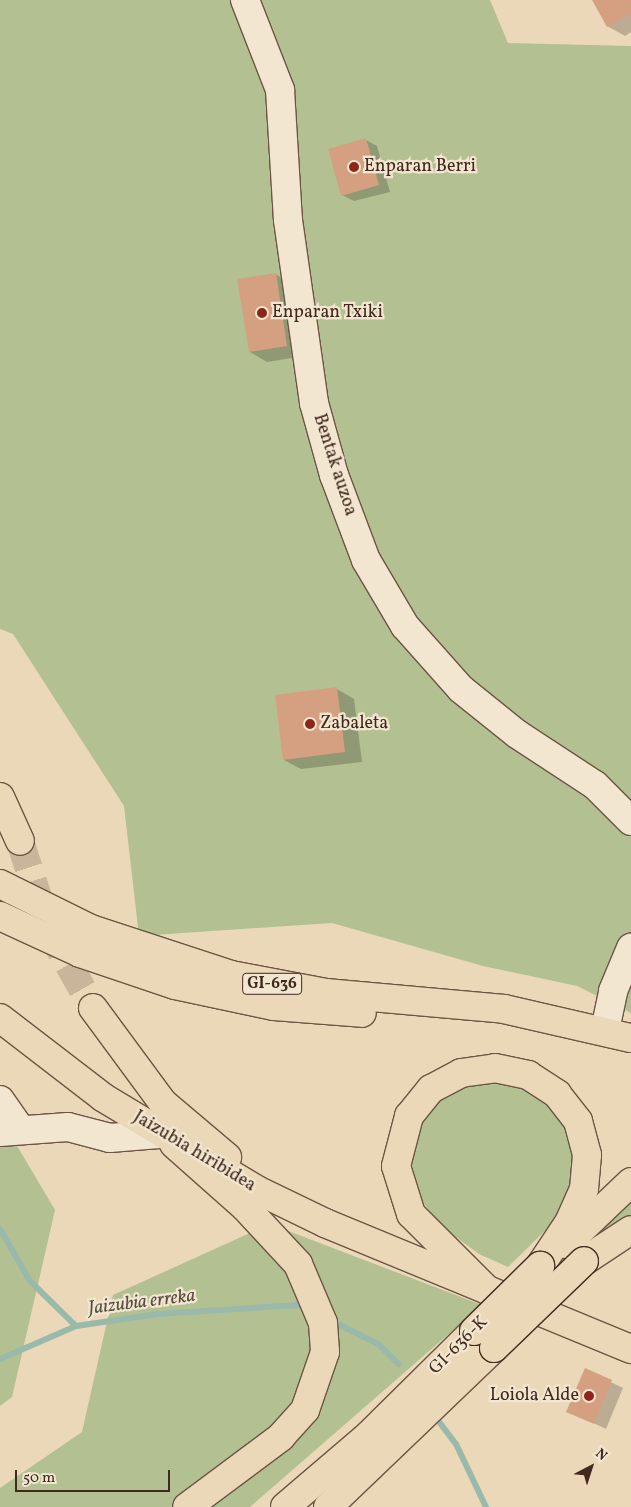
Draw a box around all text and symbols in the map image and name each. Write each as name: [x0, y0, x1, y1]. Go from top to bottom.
place label: Enparan Berri: [364, 156, 476, 178]
marker: Enparan Berri: [348, 161, 360, 173]
place label: Enparan Txiki: [272, 302, 383, 324]
marker: Enparan Txiki: [256, 307, 268, 319]
street label: Bentak auzoa: [307, 411, 361, 519]
place label: Zabaleta: [320, 713, 388, 735]
marker: Zabaleta: [304, 718, 316, 730]
road number: GI-636: [242, 971, 302, 998]
street label: Jaizubia hiribidea: [129, 1107, 259, 1197]
water label: Jaizubia erreka: [87, 1285, 197, 1321]
street label: GI-636-K: [425, 1312, 493, 1380]
place label: Loiola Alde: [490, 1385, 579, 1407]
marker: Loiola Alde: [583, 1390, 595, 1402]
north arrow: [566, 1442, 616, 1492]
text: N: [591, 1445, 611, 1466]
scale bar: [18, 1460, 172, 1492]
text: 50 m: [23, 1468, 55, 1489]

